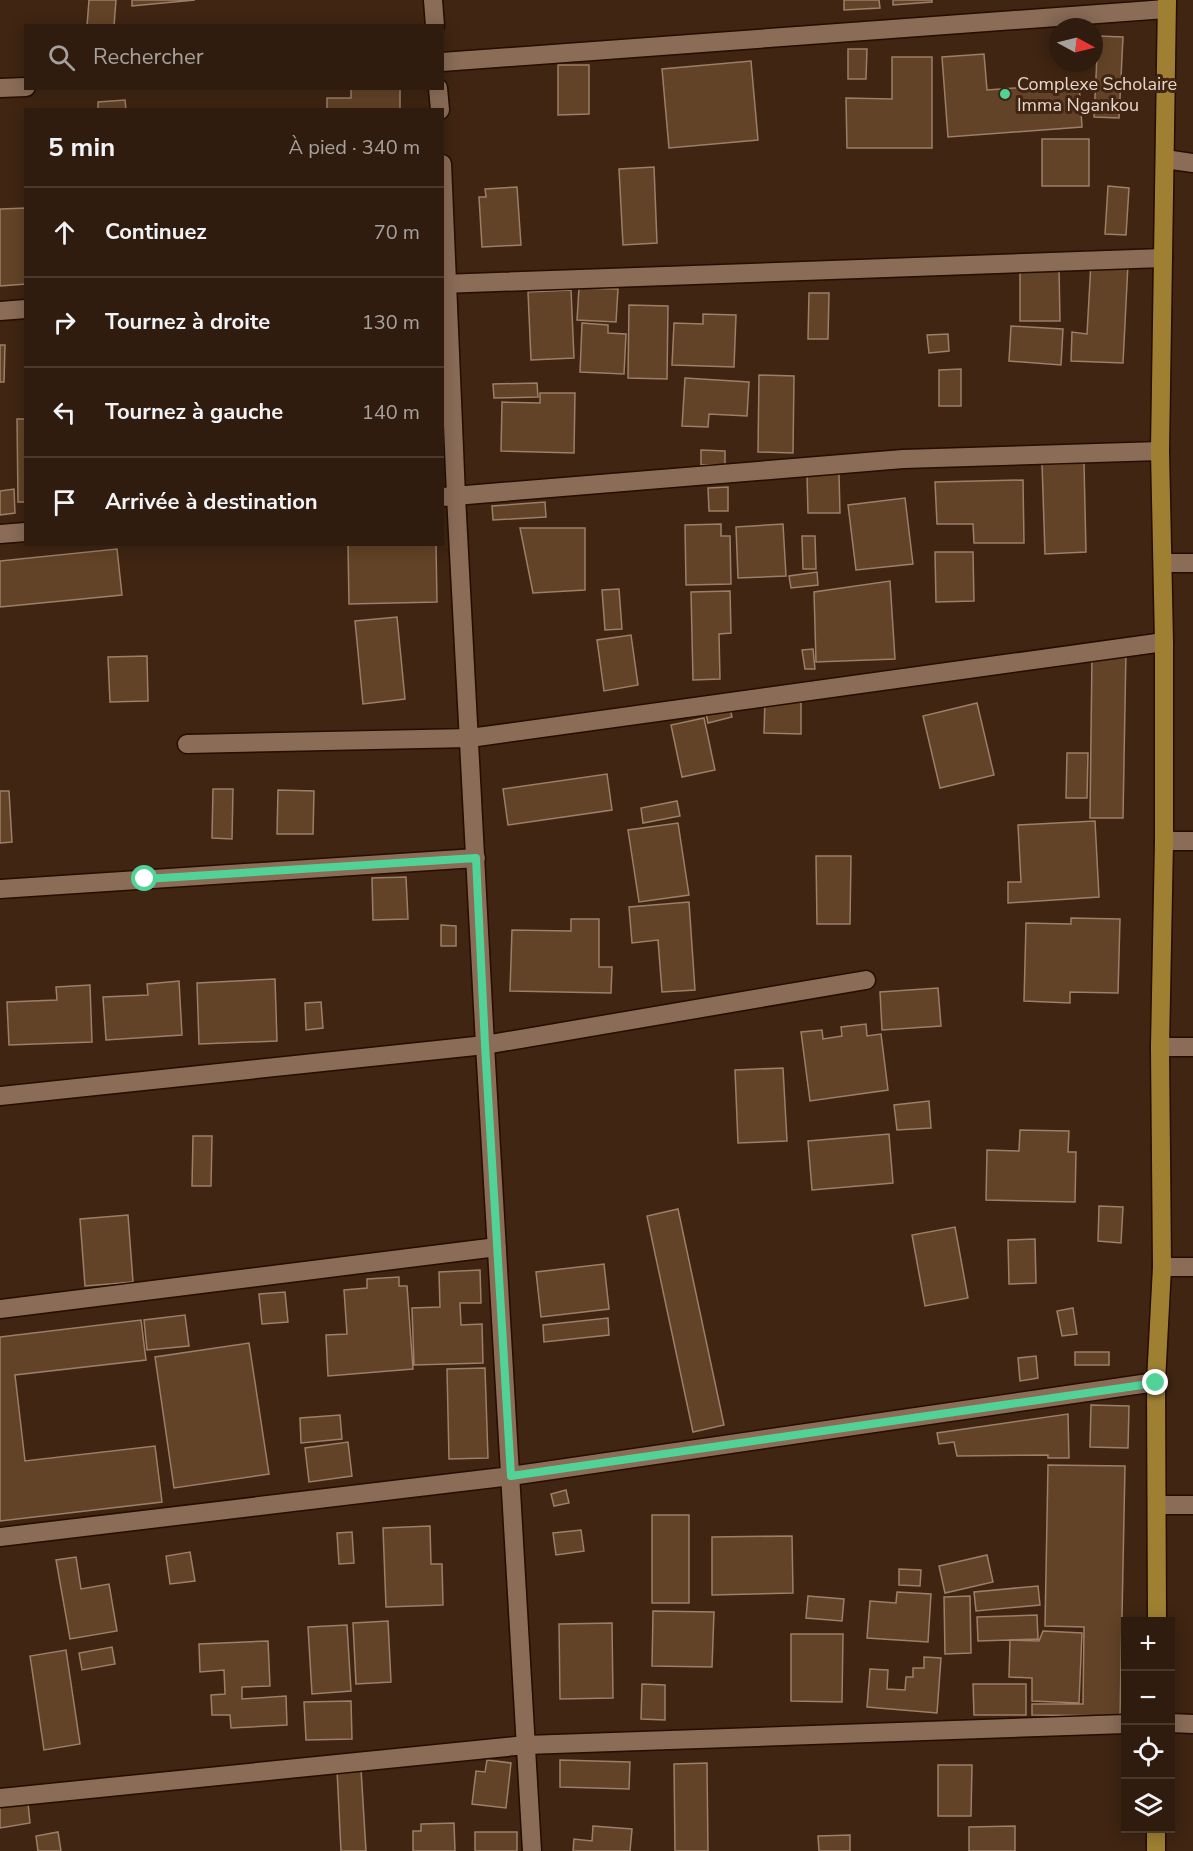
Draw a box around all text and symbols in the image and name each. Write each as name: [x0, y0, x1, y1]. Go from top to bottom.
north arrow: [1049, 18, 1103, 72]
search box: [24, 24, 444, 90]
icon: search: [45, 41, 78, 74]
text: Rechercher: [93, 42, 204, 72]
place label: Complexe Scholaire Imma Ngankou: [1017, 72, 1177, 117]
marker: Complexe Scholaire Imma Ngankou: [998, 87, 1012, 101]
text: 5 min: [48, 130, 115, 165]
text: À pied · 340 m: [289, 134, 420, 161]
icon: ahead: [48, 216, 81, 249]
text: Continuez: [105, 217, 207, 247]
text: 70 m: [374, 219, 420, 246]
icon: right: [48, 306, 81, 339]
text: Tournez à droite: [105, 307, 270, 337]
text: 130 m: [362, 309, 420, 336]
icon: left: [48, 396, 81, 429]
text: Tournez à gauche: [105, 397, 283, 427]
text: 140 m: [362, 399, 420, 426]
icon: arrive: [48, 486, 81, 519]
text: Arrivée à destination: [105, 487, 318, 517]
route start: [131, 865, 157, 891]
route end: [1142, 1369, 1168, 1395]
map controls: [1121, 1617, 1175, 1833]
button: +: [1121, 1617, 1175, 1671]
button: −: [1121, 1671, 1175, 1725]
button: locate: [1121, 1725, 1175, 1779]
button: layers: [1121, 1779, 1175, 1833]

